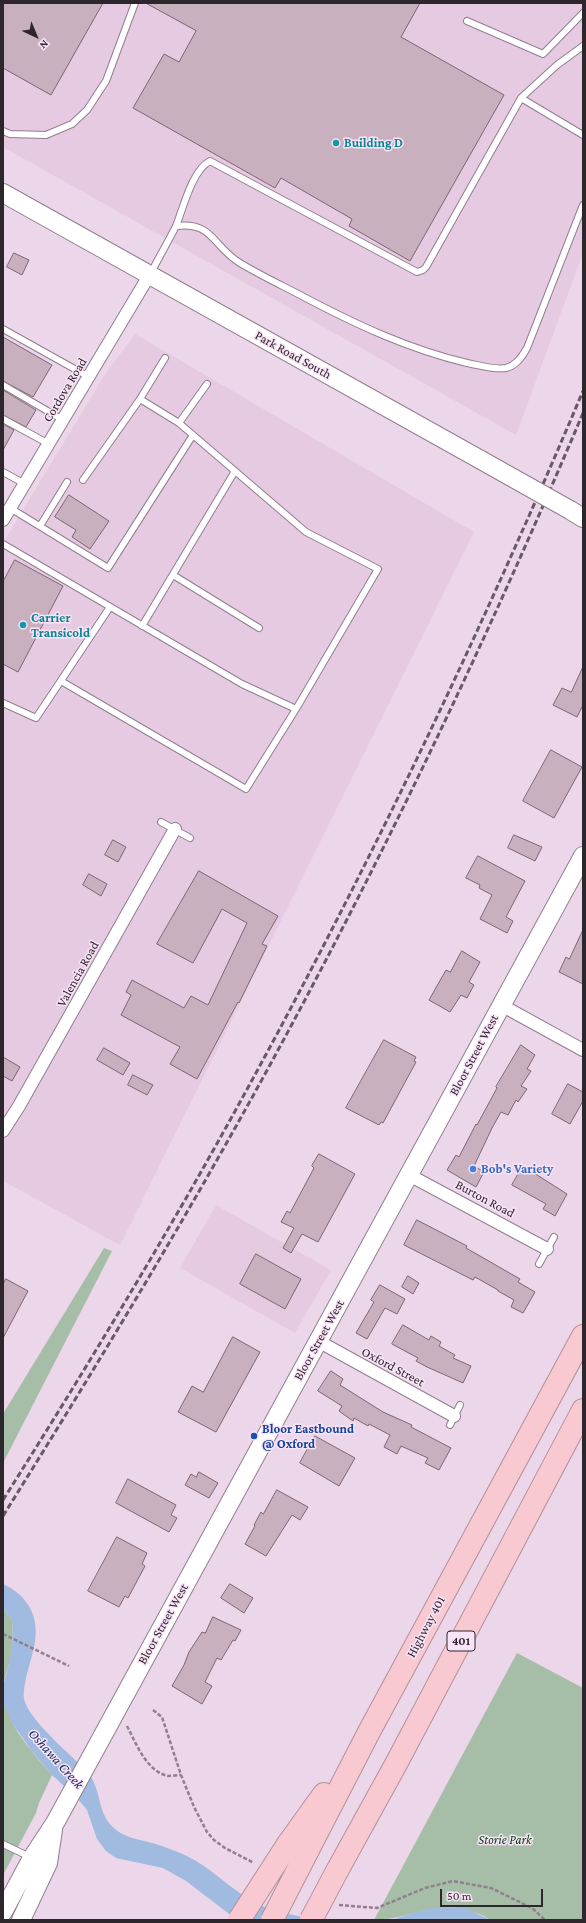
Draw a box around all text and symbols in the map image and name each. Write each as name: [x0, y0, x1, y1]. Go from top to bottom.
north arrow: [16, 16, 56, 56]
text: N: [37, 38, 51, 52]
place label: Building D: [344, 135, 403, 151]
marker: Building D: [331, 138, 341, 148]
street label: Park Road South: [252, 328, 334, 382]
street label: Cordova Road: [40, 355, 90, 425]
place label: Carrier Transicold: [31, 610, 90, 641]
marker: Carrier Transicold: [18, 620, 28, 630]
street label: Valencia Road: [54, 938, 102, 1010]
street label: Bloor Street West: [446, 1012, 502, 1098]
place label: Bob's Variety: [481, 1161, 553, 1177]
marker: Bob's Variety: [468, 1164, 478, 1174]
street label: Burton Road: [453, 1177, 517, 1221]
street label: Bloor Street West: [290, 1297, 348, 1383]
street label: Oxford Street: [359, 1344, 427, 1390]
place label: Bloor Eastbound @ Oxford: [262, 1421, 354, 1452]
marker: Bloor Eastbound @ Oxford: [249, 1431, 259, 1441]
street label: Bloor Street West: [134, 1581, 192, 1667]
street label: Highway 401: [403, 1594, 449, 1660]
road number: 401: [447, 1631, 475, 1651]
water label: Oshawa Creek: [25, 1726, 87, 1792]
park label: Storie Park: [478, 1832, 532, 1848]
scale bar: [442, 1881, 545, 1907]
text: 50 m: [447, 1889, 471, 1903]

